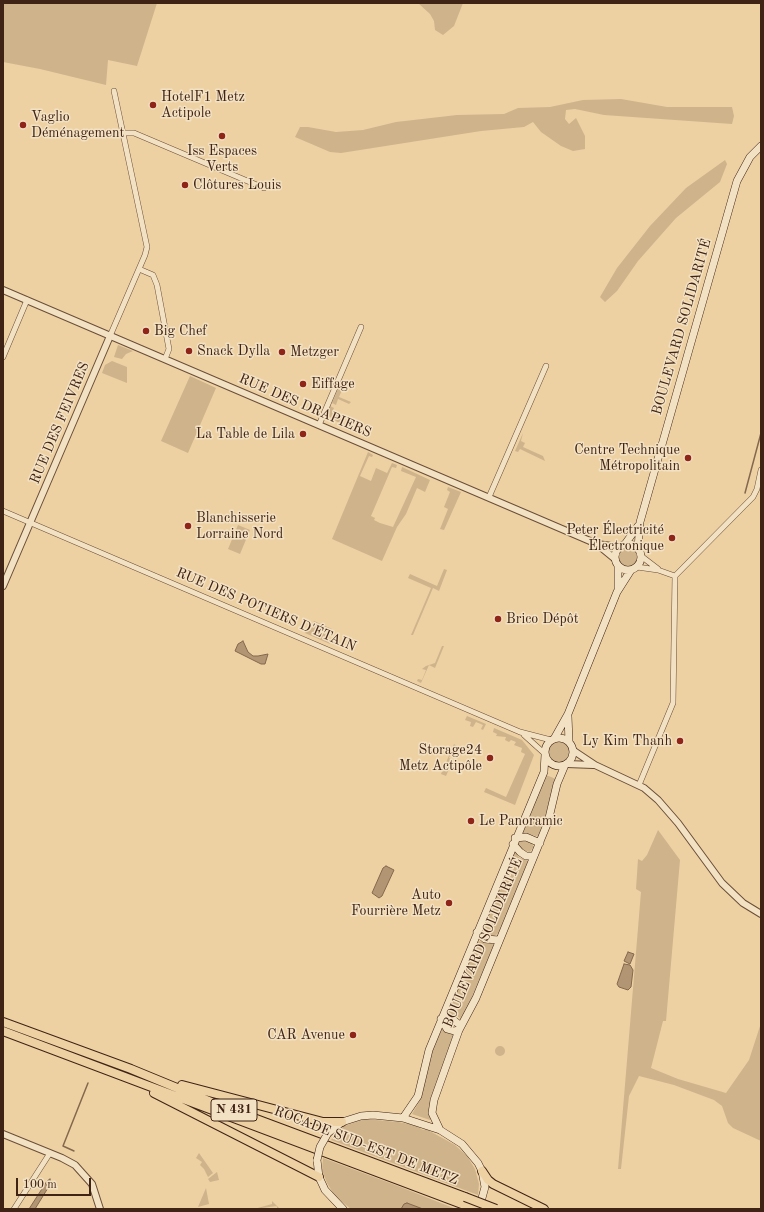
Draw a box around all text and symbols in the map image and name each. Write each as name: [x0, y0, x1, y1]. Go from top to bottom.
place label: HotelF1 Metz Actipole: [161, 89, 245, 122]
marker: HotelF1 Metz Actipole: [148, 100, 158, 110]
place label: Vaglio Déménagement: [31, 109, 124, 142]
marker: Vaglio Déménagement: [18, 120, 28, 130]
marker: Iss Espaces Verts: [217, 131, 227, 141]
place label: Iss Espaces Verts: [187, 143, 257, 176]
place label: Clôtures Louis: [193, 177, 281, 193]
marker: Clôtures Louis: [180, 180, 190, 190]
street label: BOULEVARD SOLIDARITÉ: [649, 237, 715, 417]
place label: Big Chef: [154, 323, 207, 339]
marker: Big Chef: [141, 326, 151, 336]
place label: Snack Dylla: [197, 343, 270, 359]
place label: Metzger: [290, 344, 339, 360]
marker: Snack Dylla: [184, 346, 194, 356]
marker: Metzger: [277, 347, 287, 357]
street label: RUE DES FEIVRES: [27, 359, 93, 487]
street label: RUE DES DRAPIERS: [236, 370, 374, 442]
place label: Eiffage: [311, 376, 355, 392]
marker: Eiffage: [298, 379, 308, 389]
place label: La Table de Lila: [196, 426, 295, 442]
marker: La Table de Lila: [298, 429, 308, 439]
place label: Centre Technique Métropolitain: [574, 442, 680, 474]
marker: Centre Technique Métropolitain: [683, 453, 693, 463]
place label: Blanchisserie Lorraine Nord: [196, 510, 283, 542]
marker: Blanchisserie Lorraine Nord: [183, 521, 193, 531]
place label: Peter Électricité Électronique: [566, 522, 664, 554]
marker: Peter Électricité Électronique: [667, 533, 677, 543]
street label: RUE DES POTIERS D'ÉTAIN: [173, 564, 359, 656]
place label: Brico Dépôt: [506, 611, 579, 627]
marker: Brico Dépôt: [493, 614, 503, 624]
place label: Ly Kim Thanh: [582, 733, 672, 749]
marker: Ly Kim Thanh: [675, 736, 685, 746]
place label: Storage24 Metz Actipôle: [399, 742, 482, 774]
marker: Storage24 Metz Actipôle: [485, 753, 495, 763]
place label: Le Panoramic: [479, 813, 563, 829]
marker: Le Panoramic: [466, 816, 476, 826]
street label: BOULEVARD SOLIDARITÉ: [440, 856, 526, 1030]
place label: Auto Fourrière Metz: [351, 887, 441, 920]
marker: Auto Fourrière Metz: [444, 898, 454, 908]
place label: CAR Avenue: [267, 1027, 345, 1043]
marker: CAR Avenue: [348, 1030, 358, 1040]
road number: N 431: [211, 1099, 257, 1121]
street label: ROCADE SUD-EST DE METZ: [271, 1103, 461, 1189]
scale bar: [18, 1170, 93, 1196]
text: 100 m: [23, 1179, 57, 1191]

